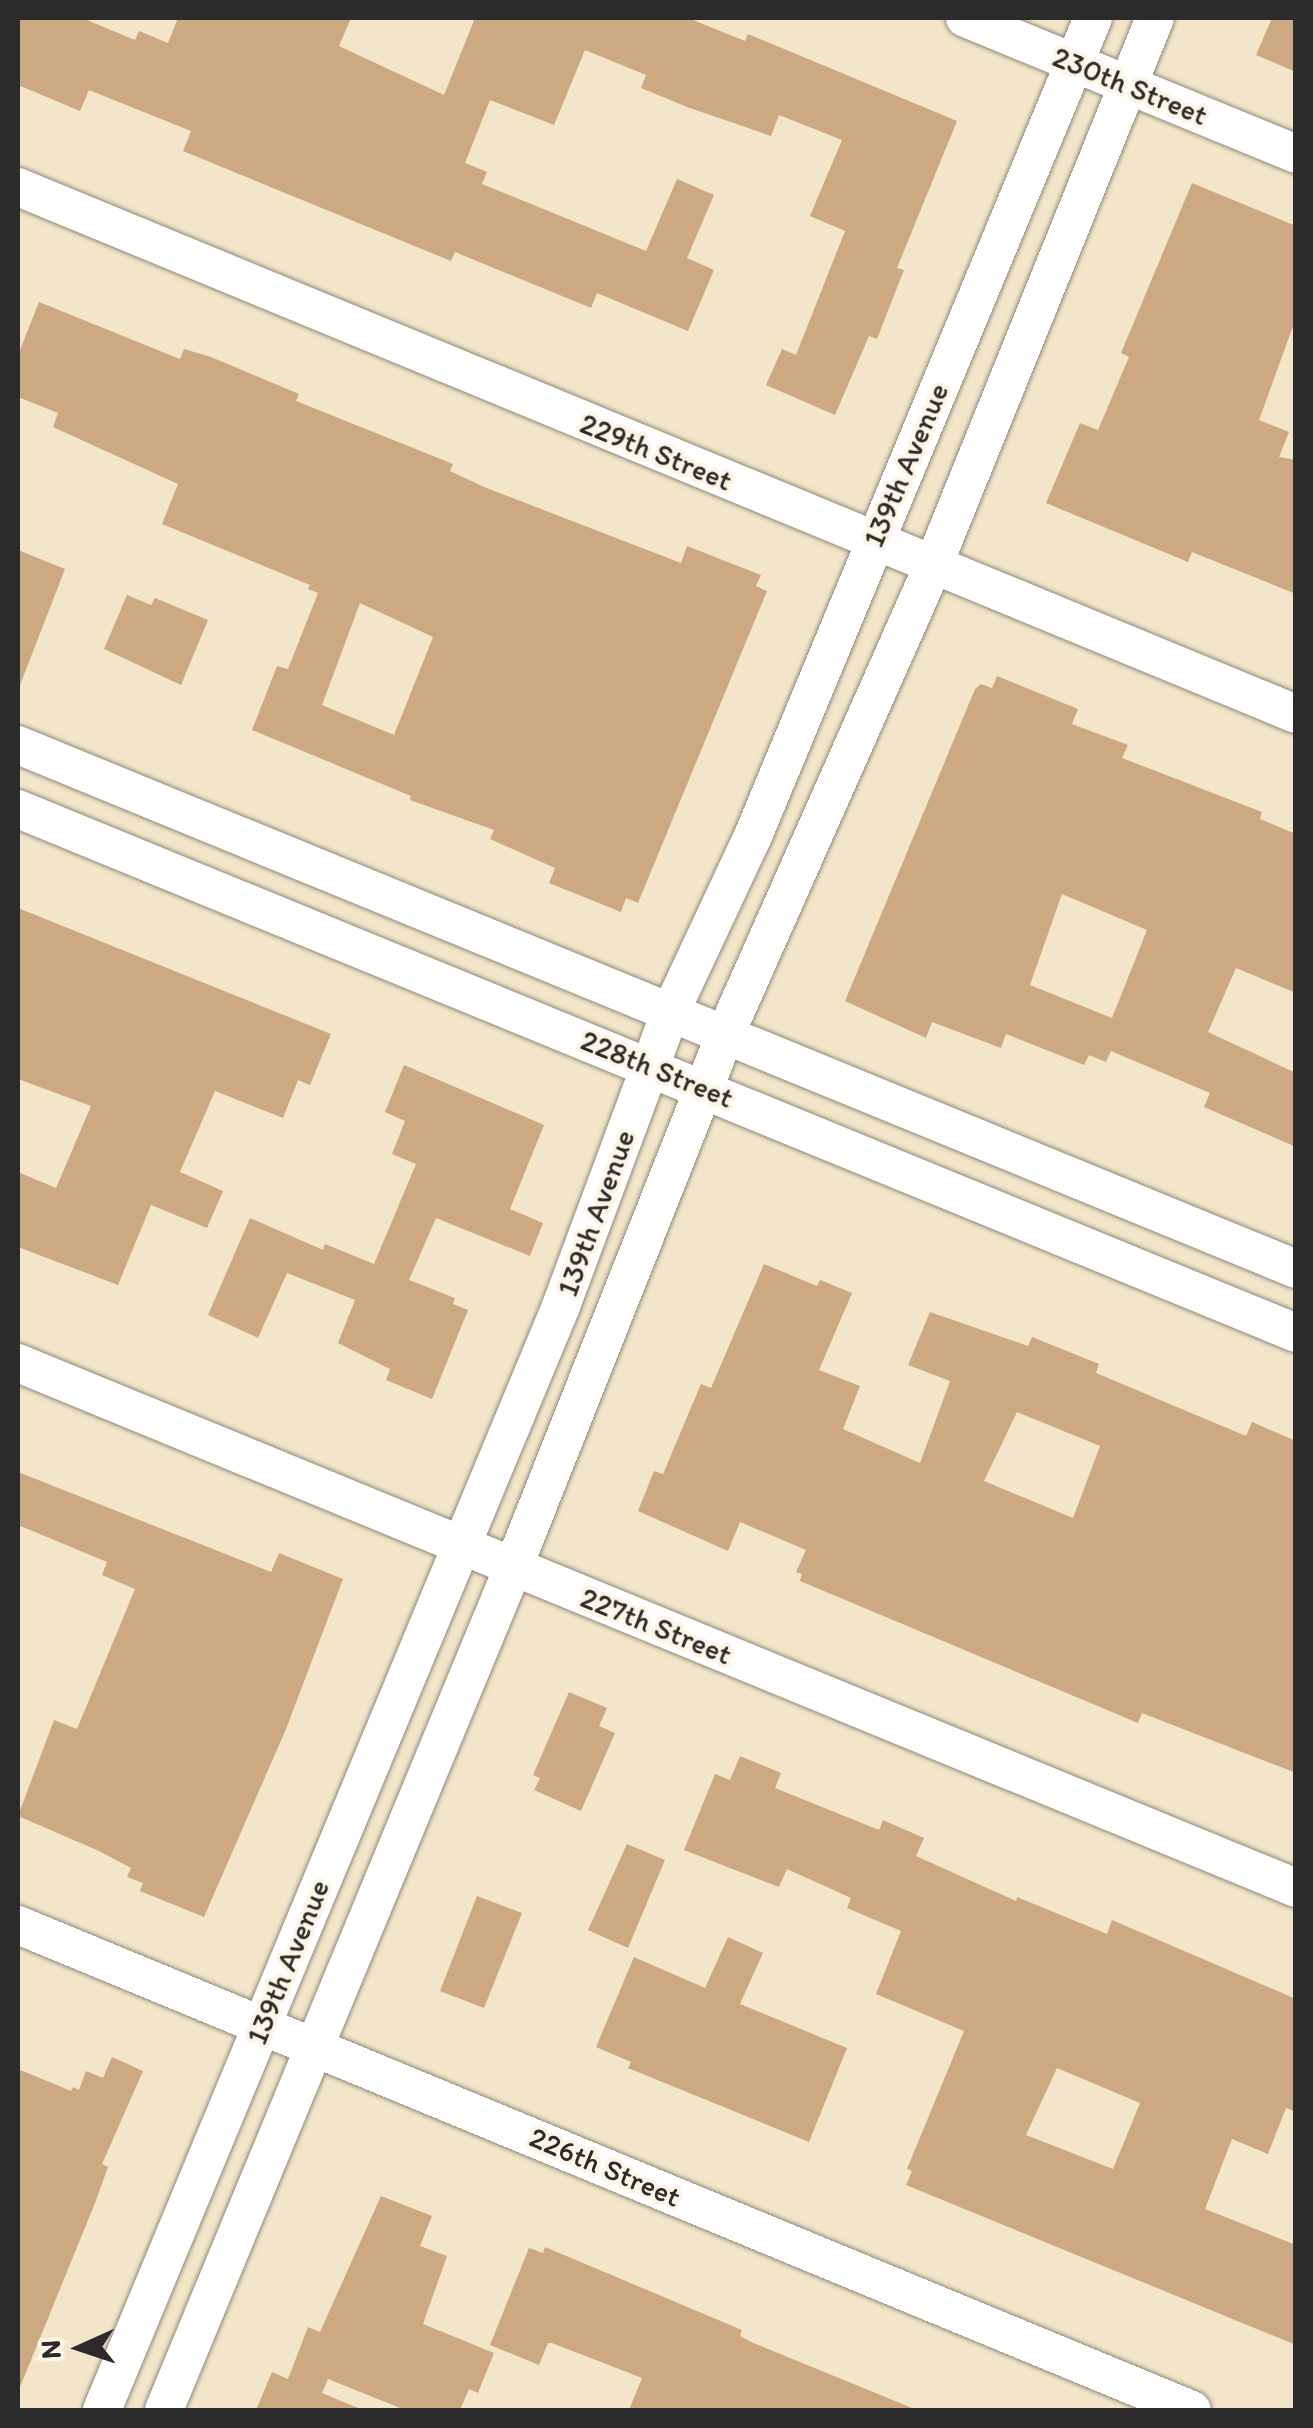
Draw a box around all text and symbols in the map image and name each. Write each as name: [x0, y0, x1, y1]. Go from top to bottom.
street label: 230th Street: [1048, 39, 1212, 133]
street label: 139th Avenue: [856, 378, 956, 552]
street label: 229th Street: [575, 405, 737, 499]
street label: 228th Street: [576, 1022, 738, 1116]
street label: 139th Avenue: [549, 1125, 643, 1301]
street label: 227th Street: [576, 1580, 736, 1672]
street label: 139th Avenue: [239, 1875, 337, 2049]
street label: 226th Street: [524, 2119, 686, 2215]
north arrow: [30, 2298, 130, 2398]
text: N: [33, 2339, 68, 2360]

